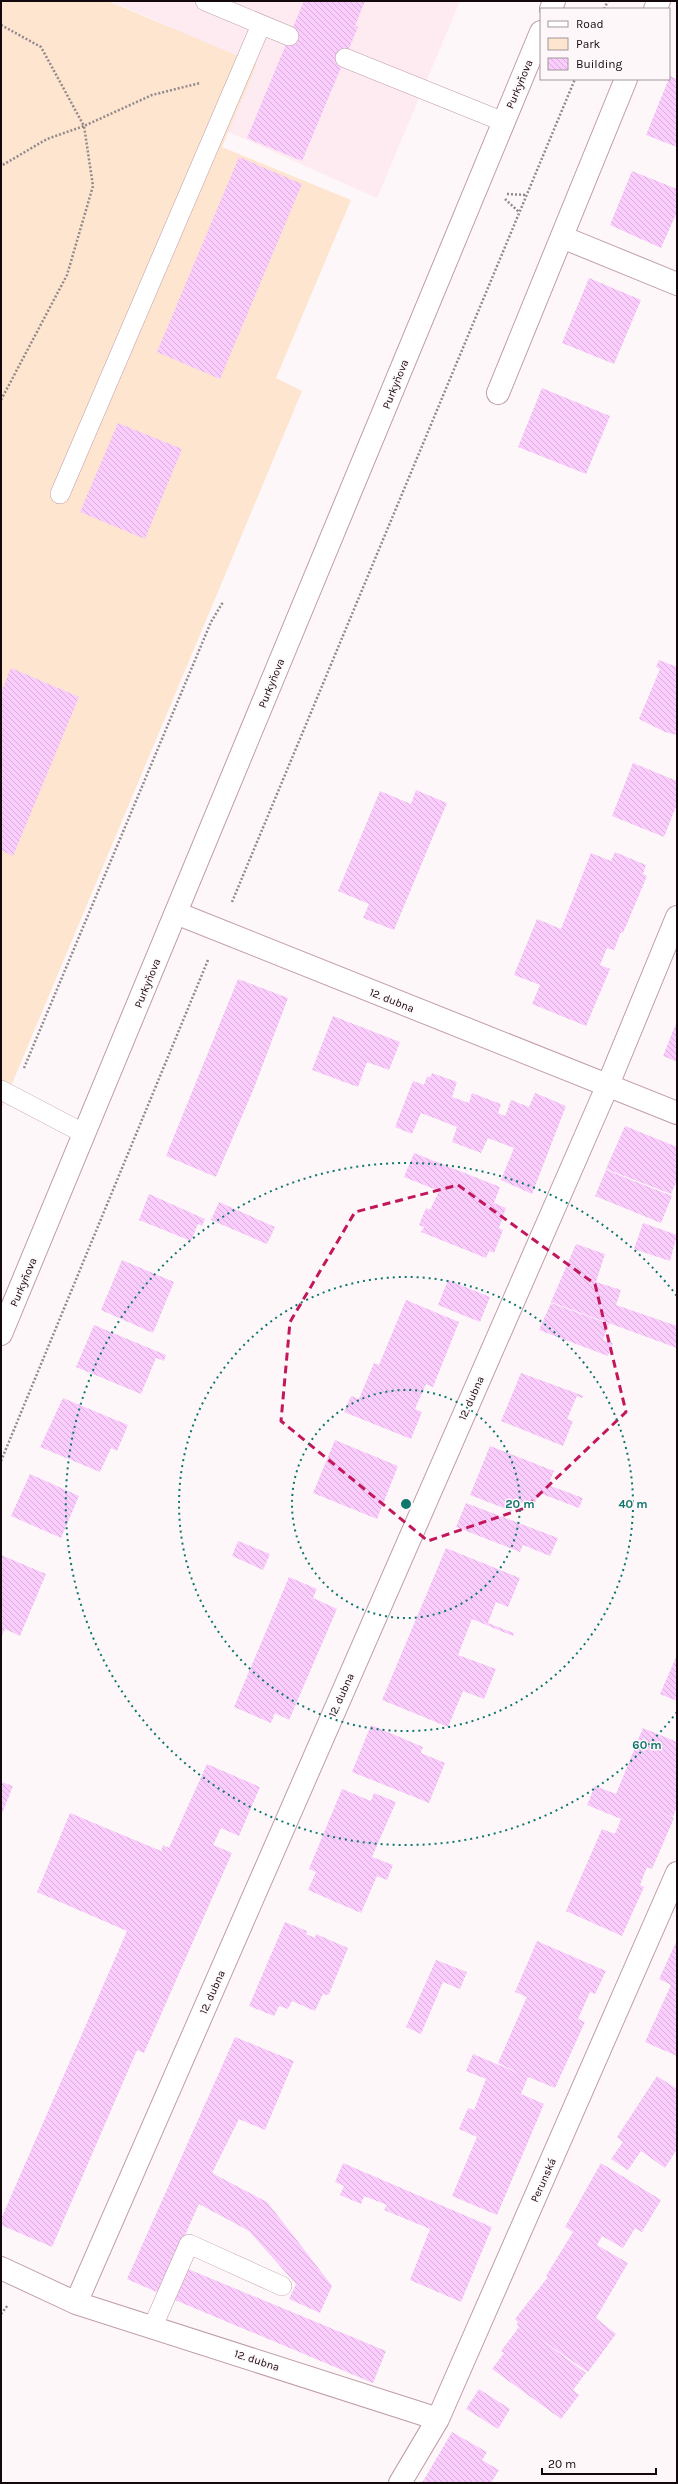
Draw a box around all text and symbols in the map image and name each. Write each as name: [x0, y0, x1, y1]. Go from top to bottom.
legend: [540, 8, 670, 80]
text: Road: [576, 17, 604, 31]
text: Park: [576, 37, 601, 51]
text: Building: [576, 57, 623, 71]
street label: Purkyňova: [503, 58, 536, 111]
street label: Purkyňova: [380, 358, 411, 411]
street label: Purkyňova: [256, 657, 287, 710]
street label: Purkyňova: [132, 957, 163, 1010]
street label: 12. dubna: [368, 986, 416, 1015]
street label: Purkyňova: [7, 1256, 40, 1309]
street label: 12. dubna: [456, 1374, 487, 1422]
centre of rings: [399, 1497, 413, 1511]
text: 20 m: [505, 1497, 535, 1511]
text: 40 m: [618, 1497, 648, 1511]
street label: 12. dubna: [326, 1671, 357, 1719]
text: 60 m: [632, 1738, 662, 1752]
street label: 12. dubna: [197, 1968, 228, 2016]
street label: Perunská: [528, 2156, 559, 2204]
street label: 12. dubna: [232, 2347, 281, 2374]
scale bar: [542, 2450, 656, 2476]
text: 20 m: [548, 2457, 576, 2471]

